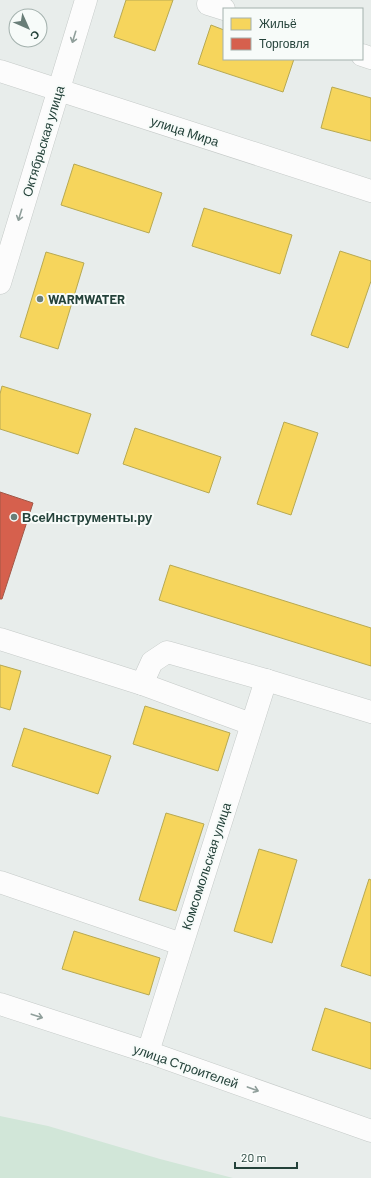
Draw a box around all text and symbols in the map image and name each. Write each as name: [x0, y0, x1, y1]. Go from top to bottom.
north arrow: [8, 8, 48, 48]
legend: [223, 8, 363, 60]
text: Жильё: [259, 16, 297, 30]
text: С: [28, 28, 43, 43]
one-way arrow: [70, 31, 78, 43]
text: Торговля: [259, 36, 309, 51]
street label: Октябрьская улица: [18, 83, 68, 199]
street label: улица Мира: [149, 112, 222, 150]
one-way arrow: [16, 209, 23, 222]
place label: WARMWATER: [48, 291, 125, 307]
marker: WARMWATER: [35, 294, 45, 304]
place label: ВсеИнструменты.ру: [22, 509, 153, 525]
marker: ВсеИнструменты.ру: [9, 512, 19, 522]
street label: Комсомольская улица: [178, 800, 234, 932]
one-way arrow: [30, 1013, 43, 1020]
street label: улица Строителей: [131, 1041, 241, 1091]
one-way arrow: [247, 1086, 260, 1093]
scale bar: [235, 1144, 297, 1170]
text: 20 m: [241, 1150, 267, 1164]

